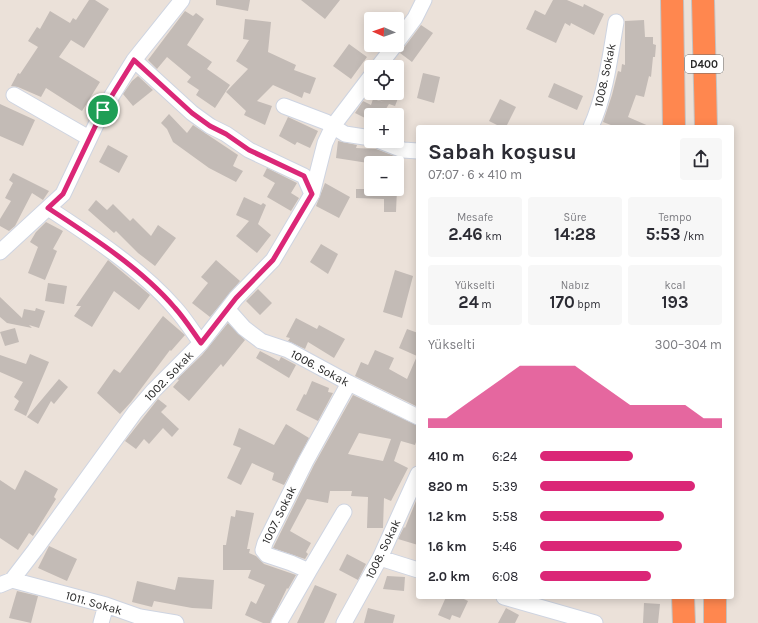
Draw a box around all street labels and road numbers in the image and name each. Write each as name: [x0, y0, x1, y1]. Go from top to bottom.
street label: 1008. Sokak: [591, 42, 619, 108]
road number: D400: [685, 55, 723, 73]
street label: 1006. Sokak: [288, 347, 352, 389]
street label: 1002. Sokak: [142, 348, 196, 404]
street label: 1007. Sokak: [259, 484, 299, 546]
street label: 1008. Sokak: [363, 517, 404, 581]
street label: 1011. Sokak: [64, 588, 124, 618]

